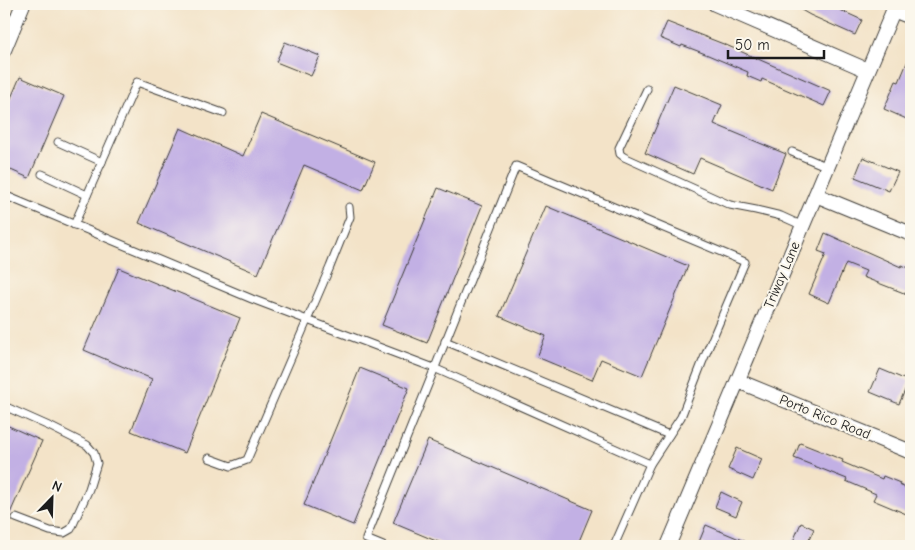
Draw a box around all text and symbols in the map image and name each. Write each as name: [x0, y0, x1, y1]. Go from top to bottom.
scale bar: [728, 28, 824, 60]
text: 50 m: [735, 36, 770, 54]
street label: Triway Lane: [760, 239, 804, 311]
street label: Porto Rico Road: [777, 391, 873, 443]
north arrow: [28, 472, 78, 522]
text: N: [49, 477, 64, 496]

